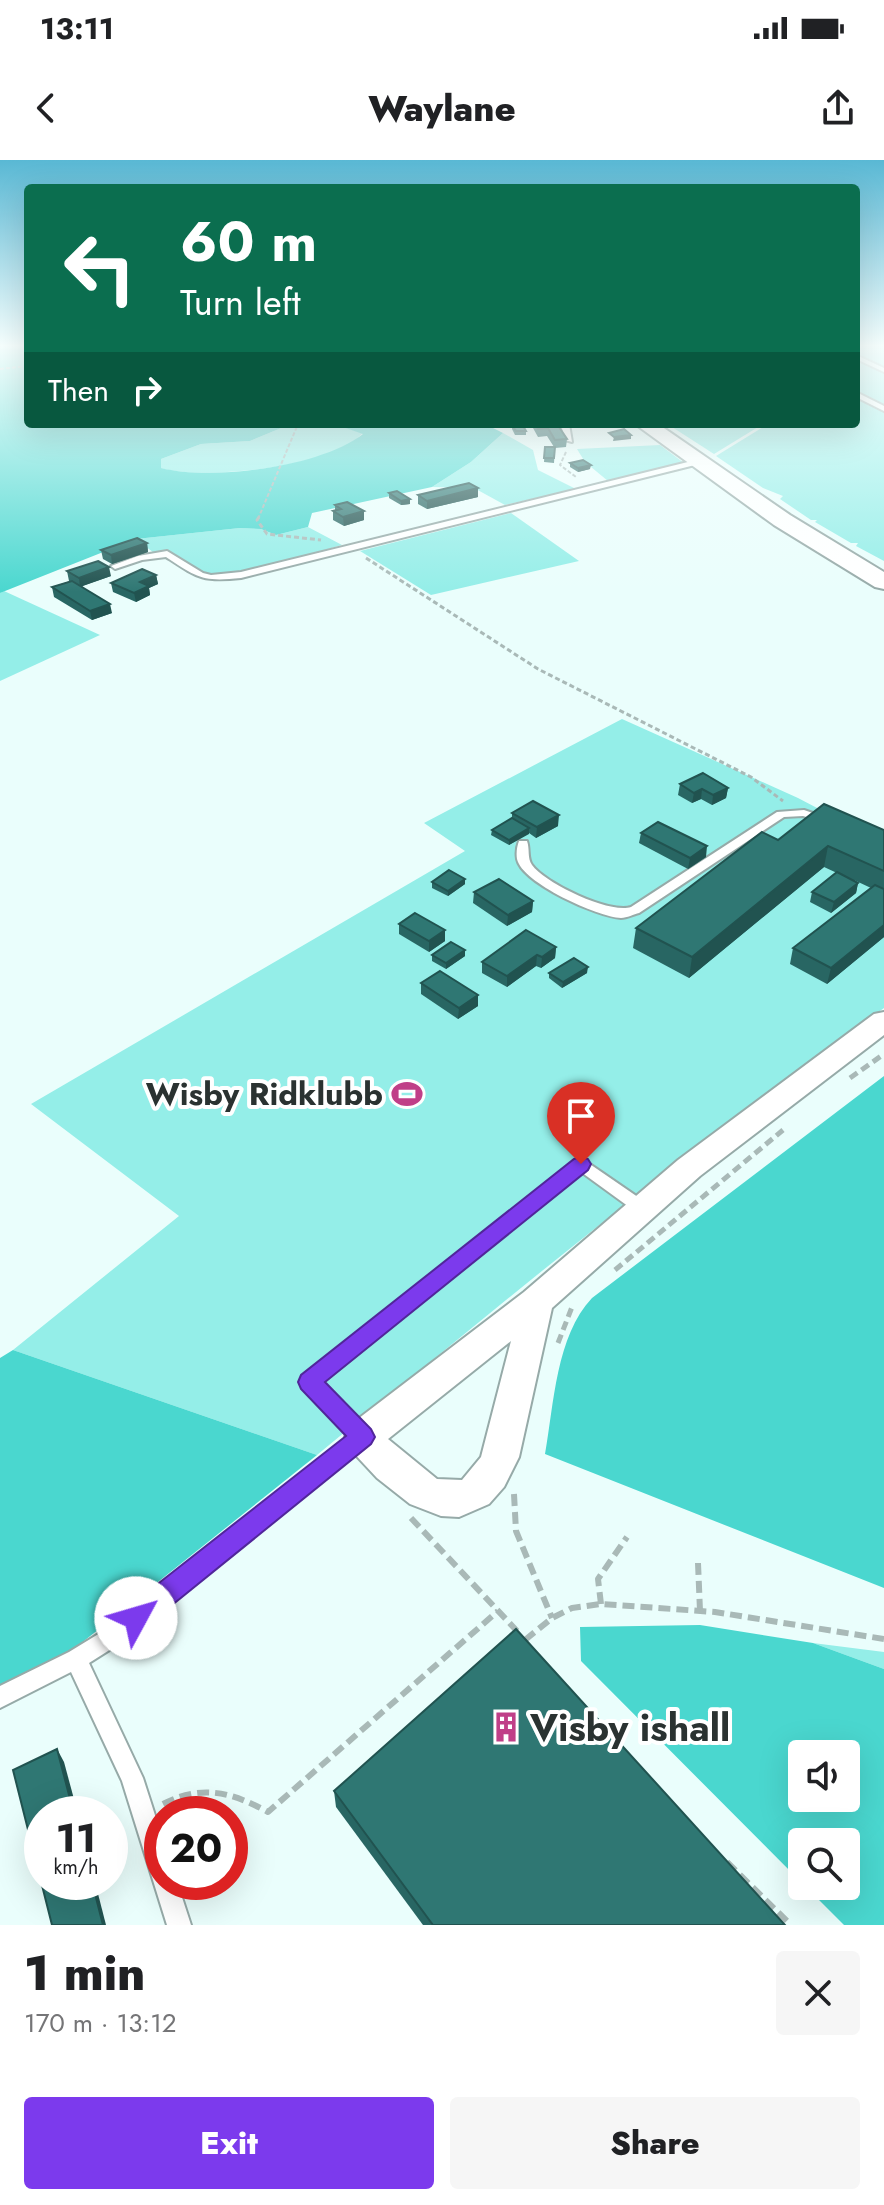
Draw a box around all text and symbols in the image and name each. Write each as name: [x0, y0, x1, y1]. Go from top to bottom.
text: 13:11: [40, 7, 114, 50]
text: Waylane: [368, 82, 516, 134]
icon: back: [24, 86, 68, 130]
icon: share: [816, 86, 860, 130]
text: 60 m: [180, 201, 317, 282]
icon: left: [48, 216, 152, 320]
text: Turn left: [180, 276, 301, 328]
icon: right: [125, 368, 169, 412]
text: Then: [48, 369, 109, 412]
place label: Wisby Ridklubb: [146, 1071, 383, 1117]
sports icon: Wisby Ridklubb: [390, 1077, 424, 1111]
pin: [547, 1082, 615, 1164]
icon: arrive: [559, 1094, 603, 1138]
position arrow: [94, 1576, 178, 1660]
place label: Visby ishall: [529, 1700, 730, 1755]
building icon: Visby ishall: [489, 1710, 523, 1744]
map controls: [788, 1740, 860, 1900]
button: sound: [788, 1740, 860, 1812]
speed limit sign: 20: [144, 1796, 248, 1900]
text: 11: [56, 1809, 96, 1867]
button: search: [788, 1828, 860, 1900]
text: km/h: [53, 1853, 99, 1882]
text: 1 min: [24, 1939, 145, 2008]
button: close: [776, 1951, 860, 2035]
text: 170 m · 13:12: [24, 2004, 177, 2042]
button: Exit: [24, 2097, 434, 2189]
button: Share: [450, 2097, 860, 2189]

